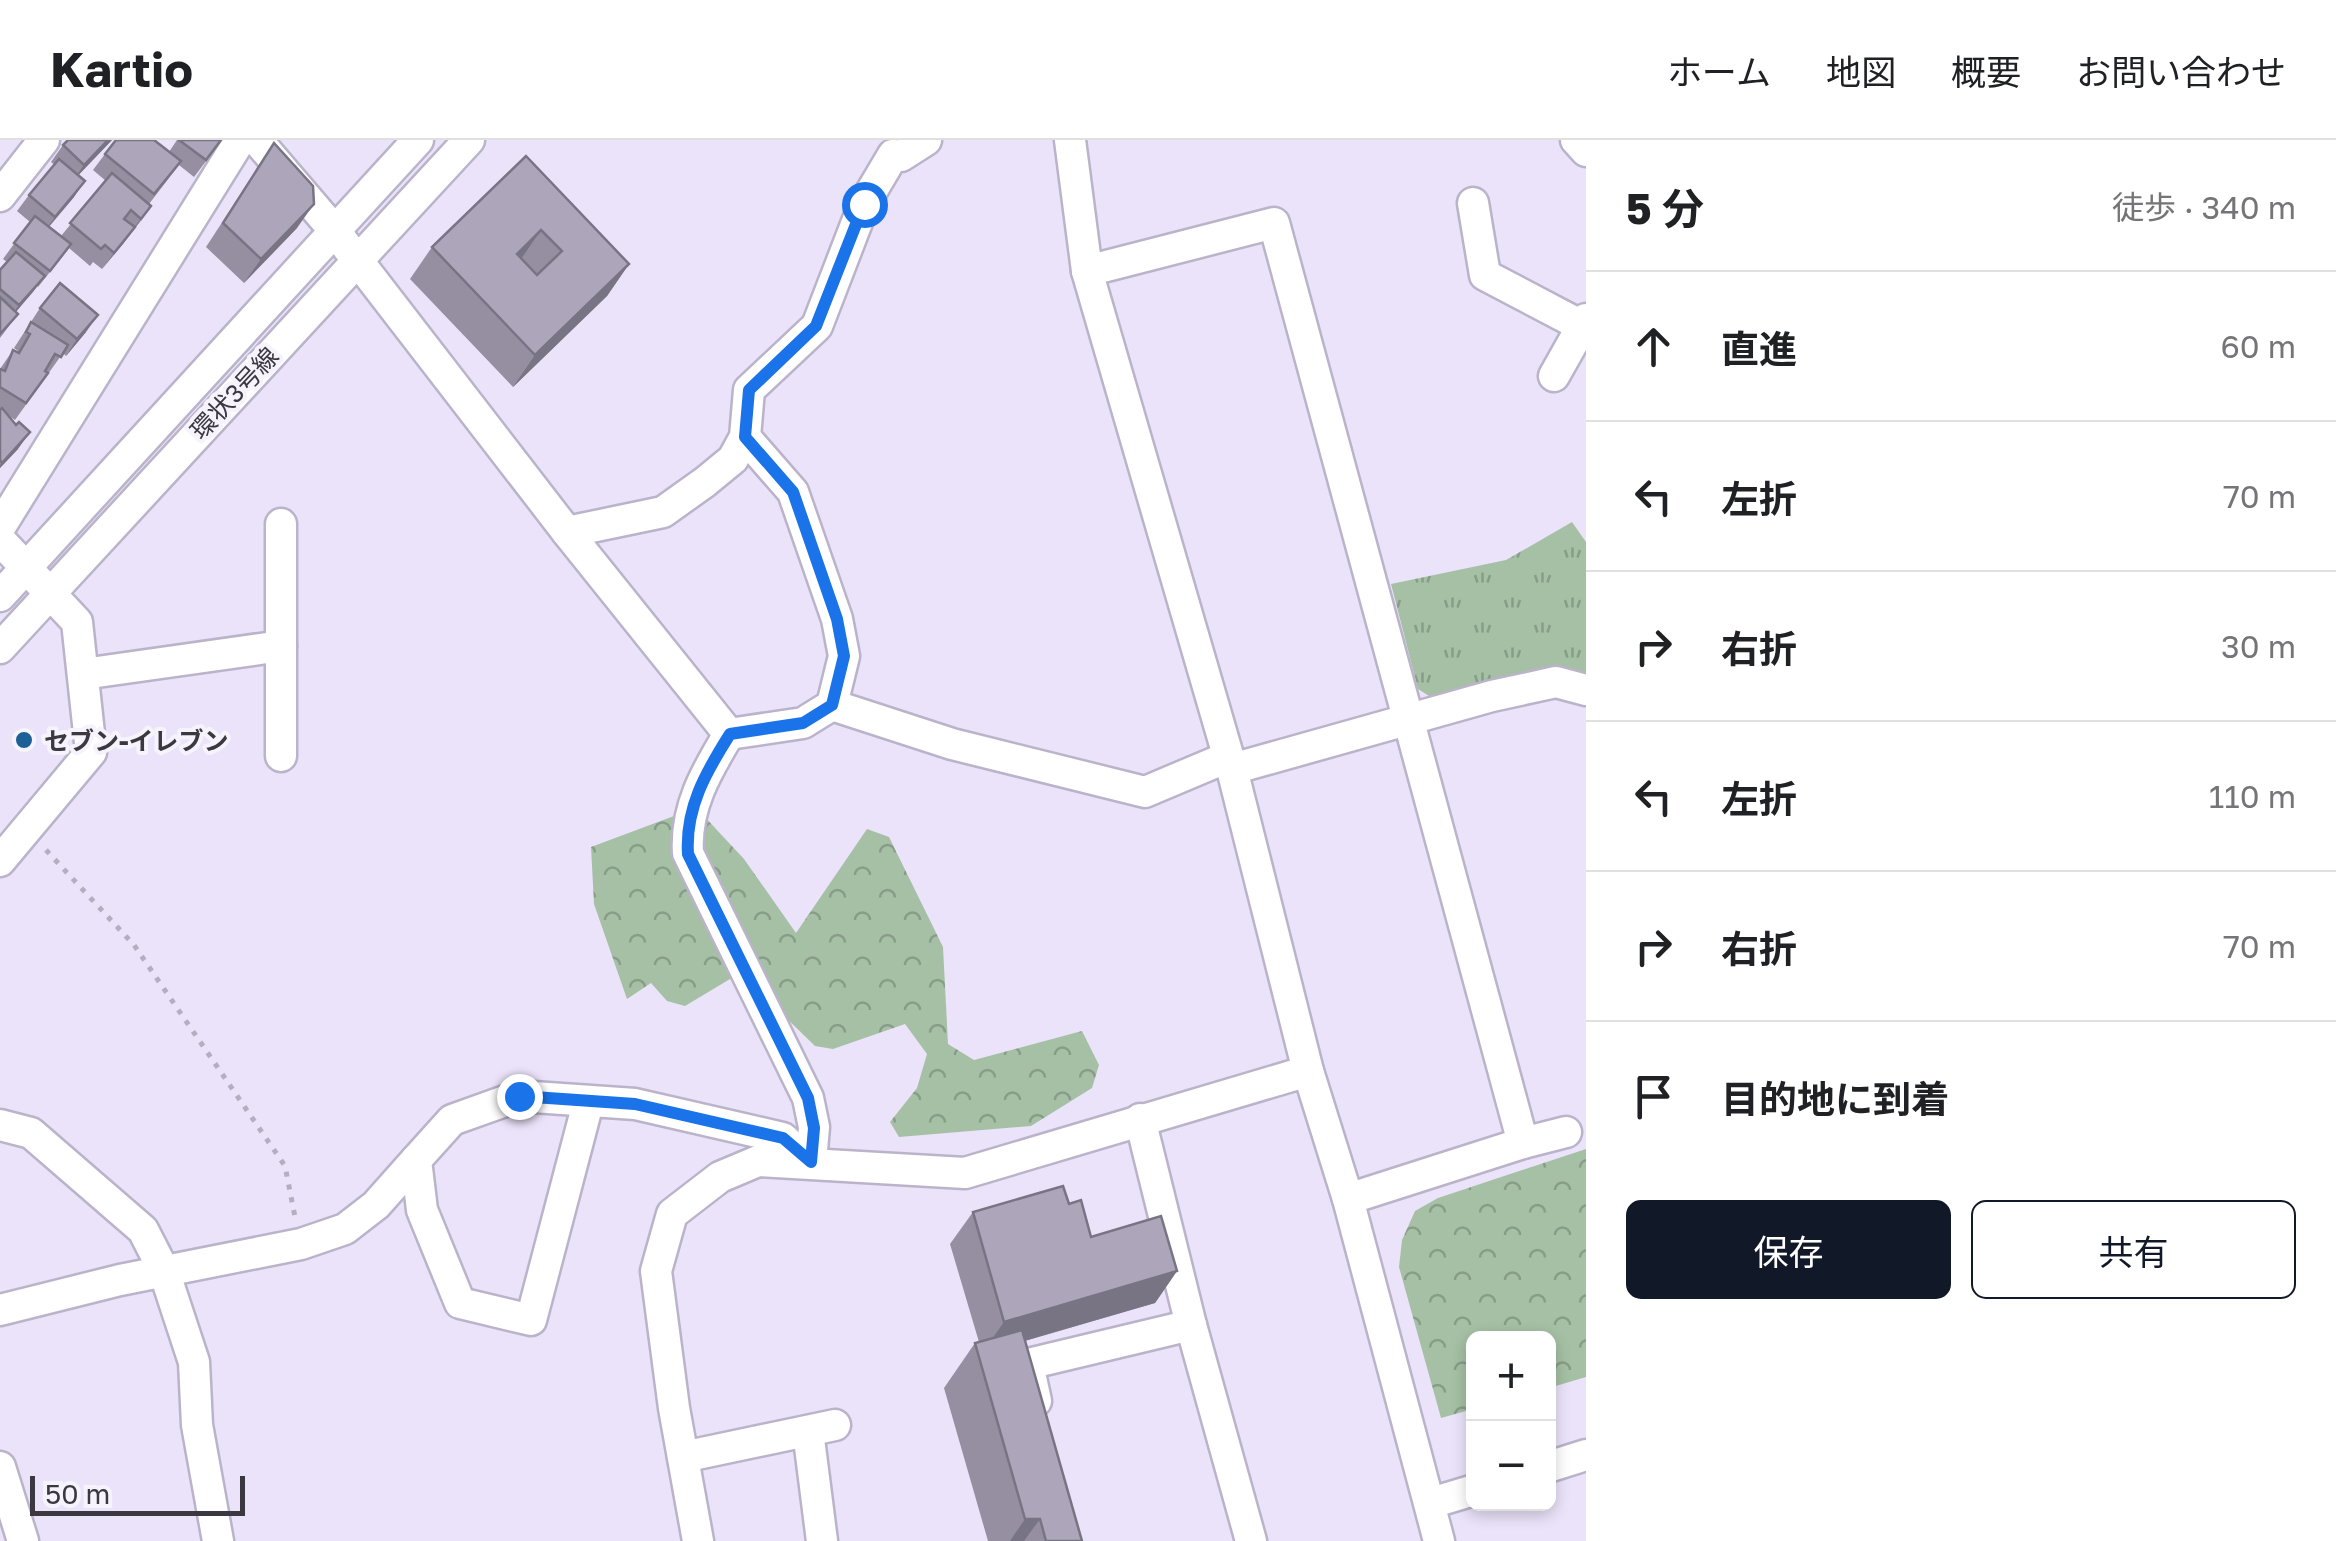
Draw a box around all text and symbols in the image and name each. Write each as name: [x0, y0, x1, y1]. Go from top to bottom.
text: Kartio: [50, 40, 193, 98]
text: ホーム: [1667, 51, 1771, 93]
text: 地図: [1826, 51, 1896, 93]
text: 概要: [1951, 51, 2021, 93]
text: お問い合わせ: [2076, 51, 2286, 93]
route start: [842, 182, 888, 228]
text: 5 分: [1626, 183, 1704, 233]
text: 徒歩 · 340 m: [2112, 188, 2296, 226]
icon: ahead: [1626, 319, 1681, 374]
text: 直進: [1721, 326, 1797, 371]
text: 60 m: [2220, 327, 2296, 365]
street label: 環状3号線: [184, 341, 284, 445]
icon: left: [1626, 469, 1681, 524]
text: 左折: [1721, 476, 1797, 521]
text: 70 m: [2223, 477, 2296, 515]
icon: right: [1626, 619, 1681, 674]
text: 右折: [1721, 626, 1797, 671]
text: 30 m: [2221, 627, 2296, 665]
place label: セブン-イレブン: [44, 725, 229, 756]
marker: セブン-イレブン: [13, 729, 35, 751]
icon: left: [1626, 769, 1681, 824]
text: 左折: [1721, 776, 1797, 821]
text: 110 m: [2209, 777, 2296, 815]
icon: right: [1626, 919, 1681, 974]
text: 右折: [1721, 926, 1797, 971]
text: 70 m: [2223, 927, 2296, 965]
icon: arrive: [1626, 1069, 1681, 1124]
route end: [497, 1074, 543, 1120]
text: 目的地に到着: [1721, 1076, 1949, 1121]
button: 保存: [1626, 1200, 1951, 1299]
button: 共有: [1971, 1200, 2296, 1299]
map controls: [1466, 1331, 1556, 1511]
button: +: [1466, 1331, 1556, 1421]
button: −: [1466, 1421, 1556, 1511]
scale bar: [30, 1471, 245, 1516]
text: 50 m: [45, 1477, 110, 1510]

